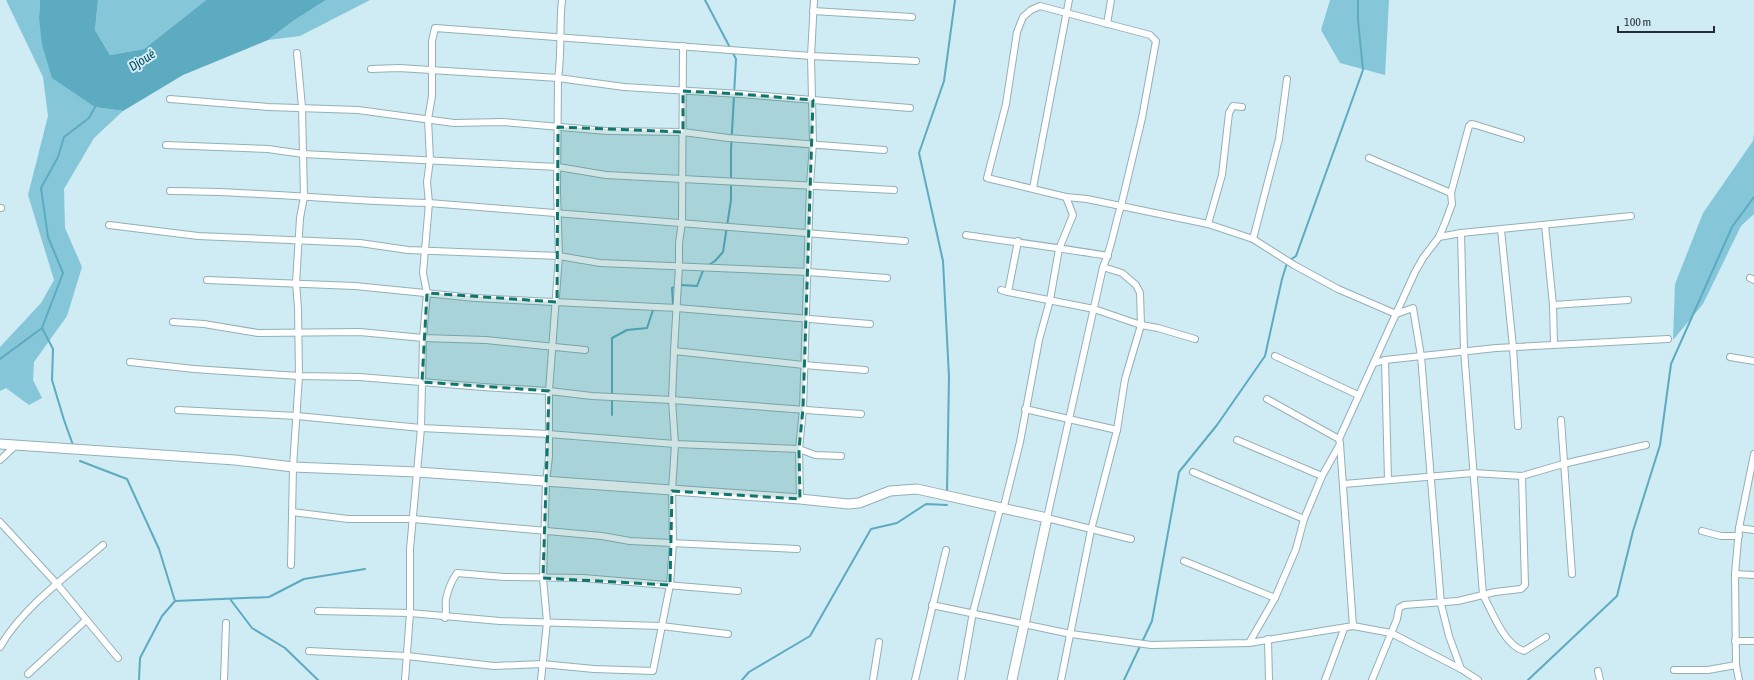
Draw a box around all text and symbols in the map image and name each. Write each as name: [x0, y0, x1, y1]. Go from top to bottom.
scale bar: [1618, 8, 1714, 34]
text: 100 m: [1624, 15, 1651, 29]
water label: Djoué: [126, 46, 158, 74]

